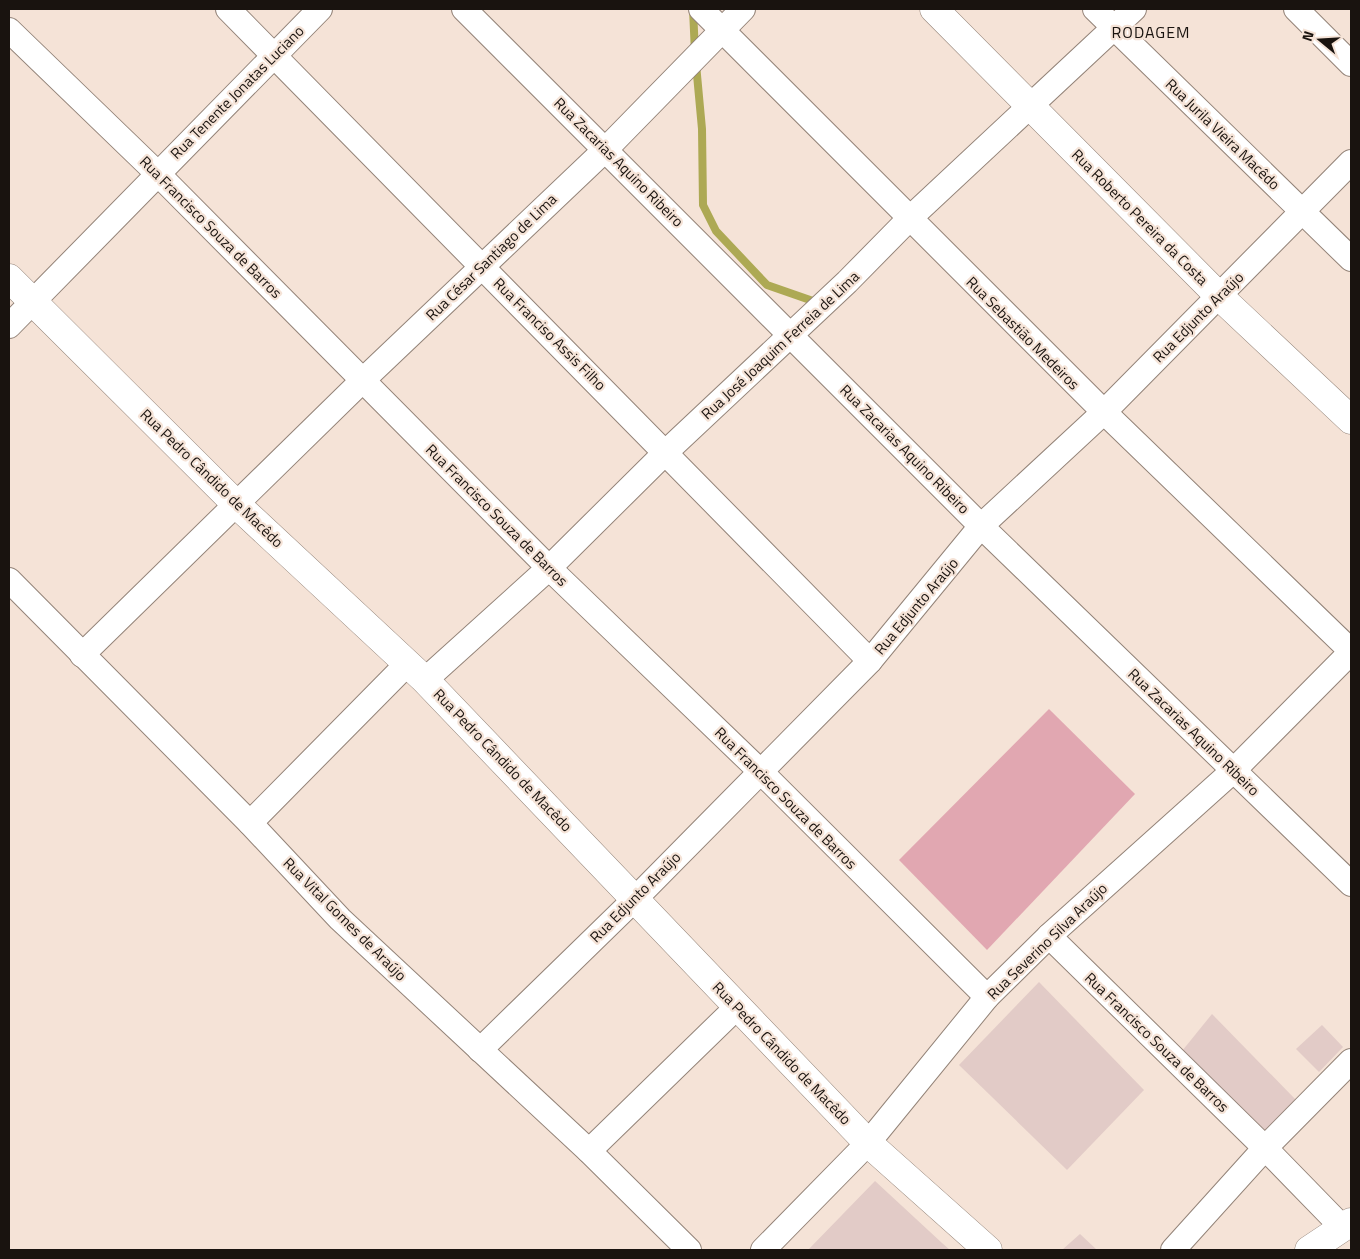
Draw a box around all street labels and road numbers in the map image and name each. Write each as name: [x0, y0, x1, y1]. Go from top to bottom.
street label: Rua Tenente Jonatas Luciano: [165, 20, 309, 164]
street label: Rua Jurila Vieira Macêdo: [1160, 73, 1286, 195]
street label: Rua Zacarias Aquino Ribeiro: [549, 92, 689, 232]
street label: Rua Roberto Pereira da Costa: [1066, 143, 1214, 291]
street label: Rua Francisco Souza de Barros: [135, 151, 287, 303]
street label: Rua César Santiago de Lima: [420, 188, 562, 326]
street label: Rua José Joaquim Ferreia de Lima: [696, 265, 865, 425]
street label: Rua Edjunto Araújo: [1147, 266, 1249, 368]
street label: Rua Sebastião Medeiros: [961, 271, 1085, 395]
street label: Rua Franciso Assis Filho: [488, 272, 612, 396]
street label: Rua Zacarias Aquino Ribeiro: [835, 379, 975, 519]
street label: Rua Pedro Cândido de Macêdo: [135, 403, 289, 553]
street label: Rua Francisco Souza de Barros: [421, 439, 573, 591]
street label: Rua Edjunto Araújo: [868, 552, 964, 660]
street label: Rua Zacarias Aquino Ribeiro: [1123, 663, 1265, 801]
street label: Rua Pedro Cândido de Macêdo: [428, 683, 578, 837]
street label: Rua Francisco Souza de Barros: [710, 722, 862, 874]
street label: Rua Edjunto Araújo: [584, 846, 686, 948]
street label: Rua Vital Gomes de Araújo: [278, 852, 412, 986]
street label: Rua Severino Silva Araújo: [982, 877, 1112, 1005]
street label: Rua Francisco Souza de Barros: [1080, 967, 1234, 1117]
street label: Rua Pedro Cândido de Macêdo: [707, 976, 857, 1130]

